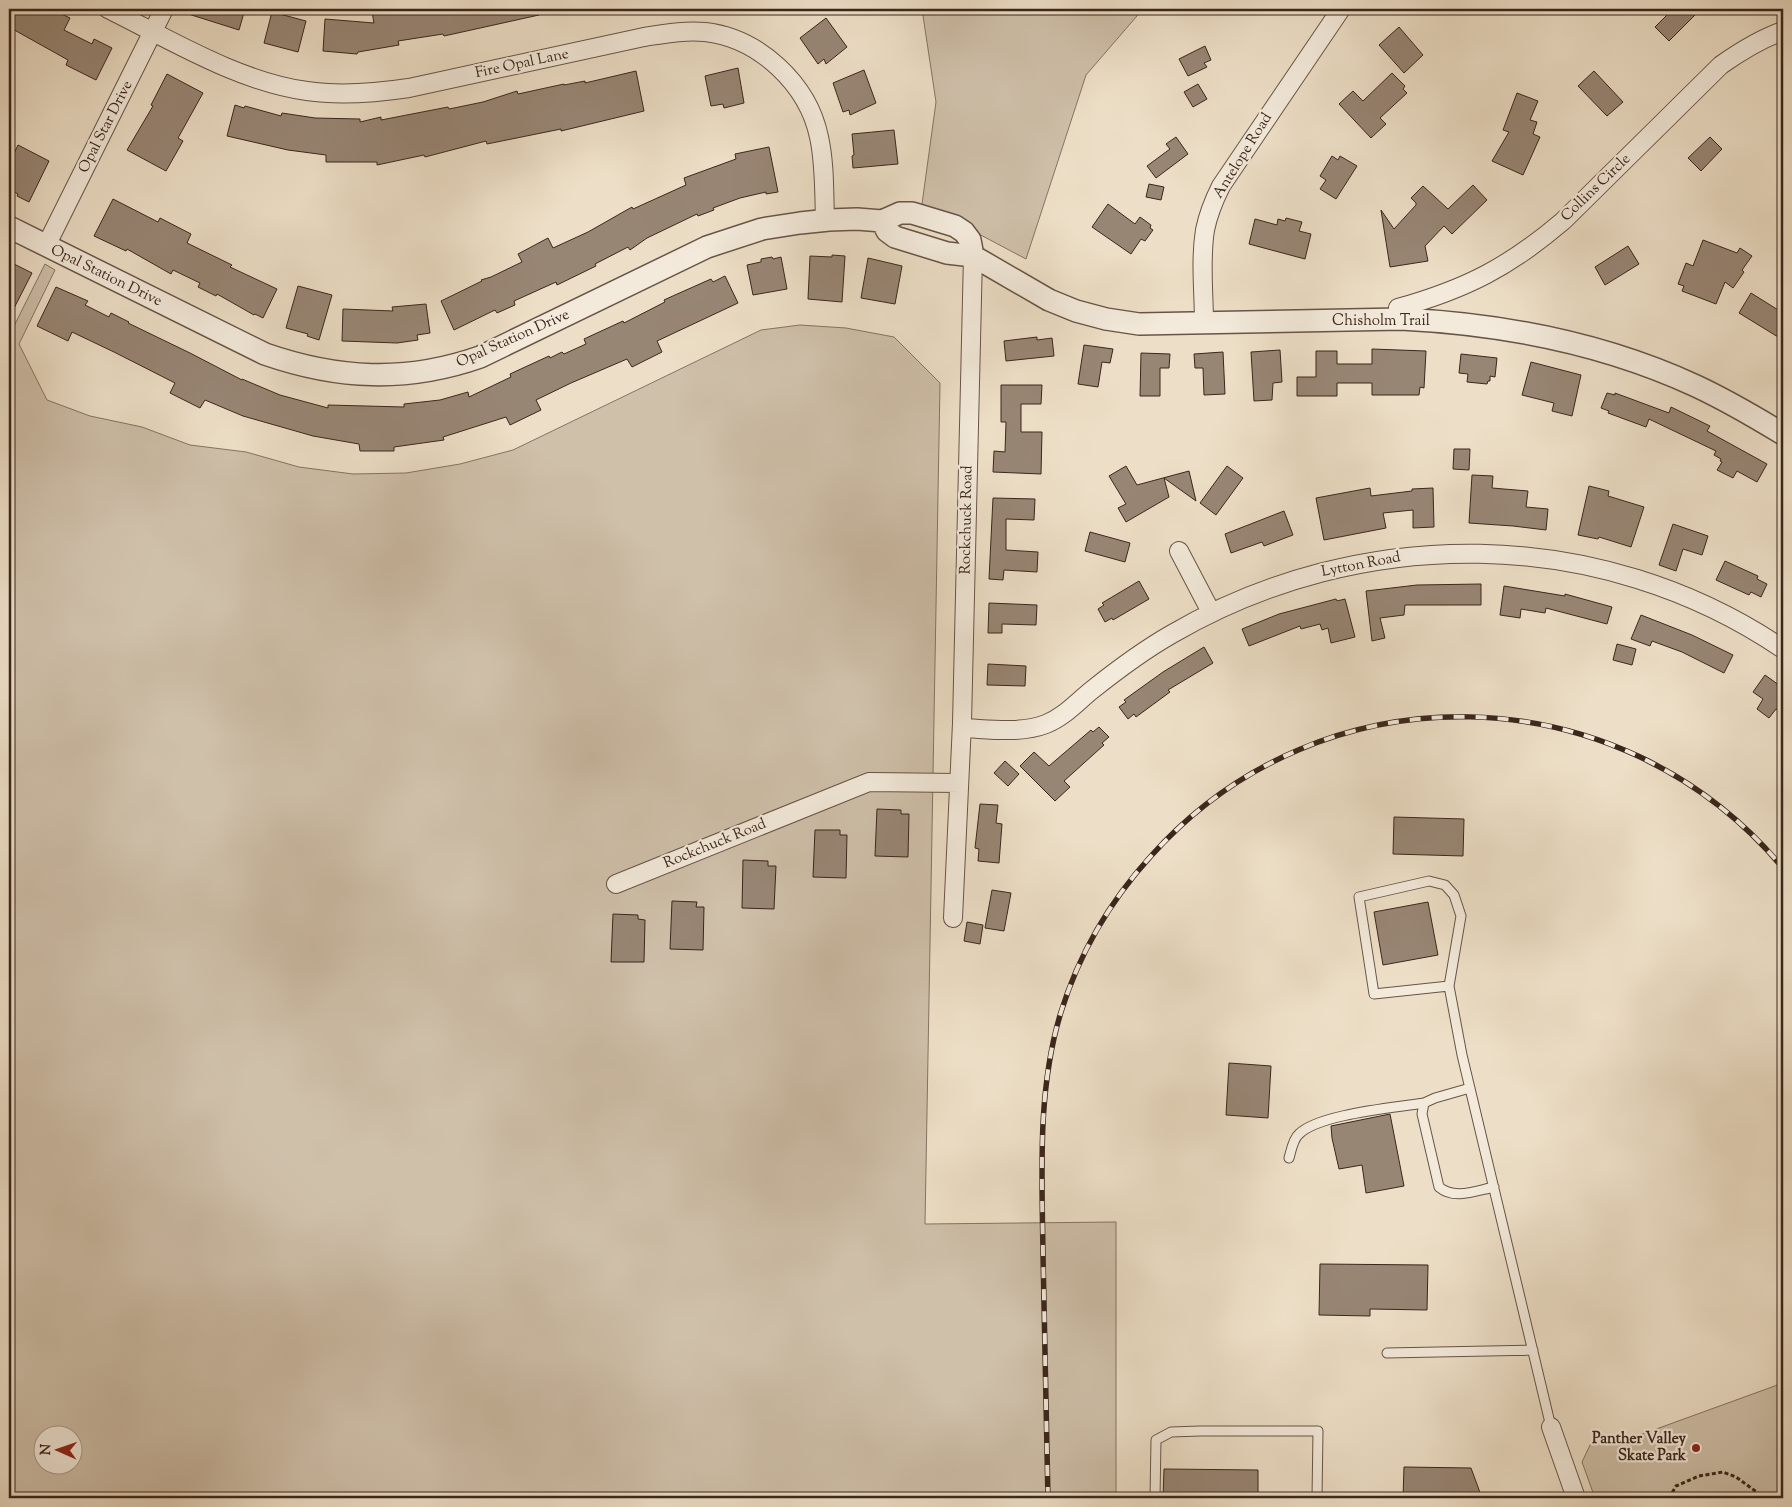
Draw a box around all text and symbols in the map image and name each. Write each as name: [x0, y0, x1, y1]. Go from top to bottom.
street label: Fire Opal Lane: [473, 44, 571, 84]
street label: Opal Star Drive: [74, 77, 138, 177]
street label: Antelope Road: [1208, 109, 1278, 203]
street label: Collins Circle: [1556, 149, 1636, 227]
street label: Opal Station Drive: [47, 240, 165, 312]
street label: Opal Station Drive: [453, 305, 573, 373]
street label: Chisholm Trail: [1332, 311, 1430, 332]
street label: Rockchuck Road: [956, 465, 978, 575]
street label: Lytton Road: [1320, 547, 1403, 583]
street label: Rockchuck Road: [661, 814, 770, 874]
north arrow: [32, 1424, 82, 1474]
place label: Panther Valley Skate Park: [1592, 1429, 1687, 1467]
marker: Panther Valley Skate Park: [1690, 1442, 1702, 1454]
text: N: [37, 1444, 57, 1456]

